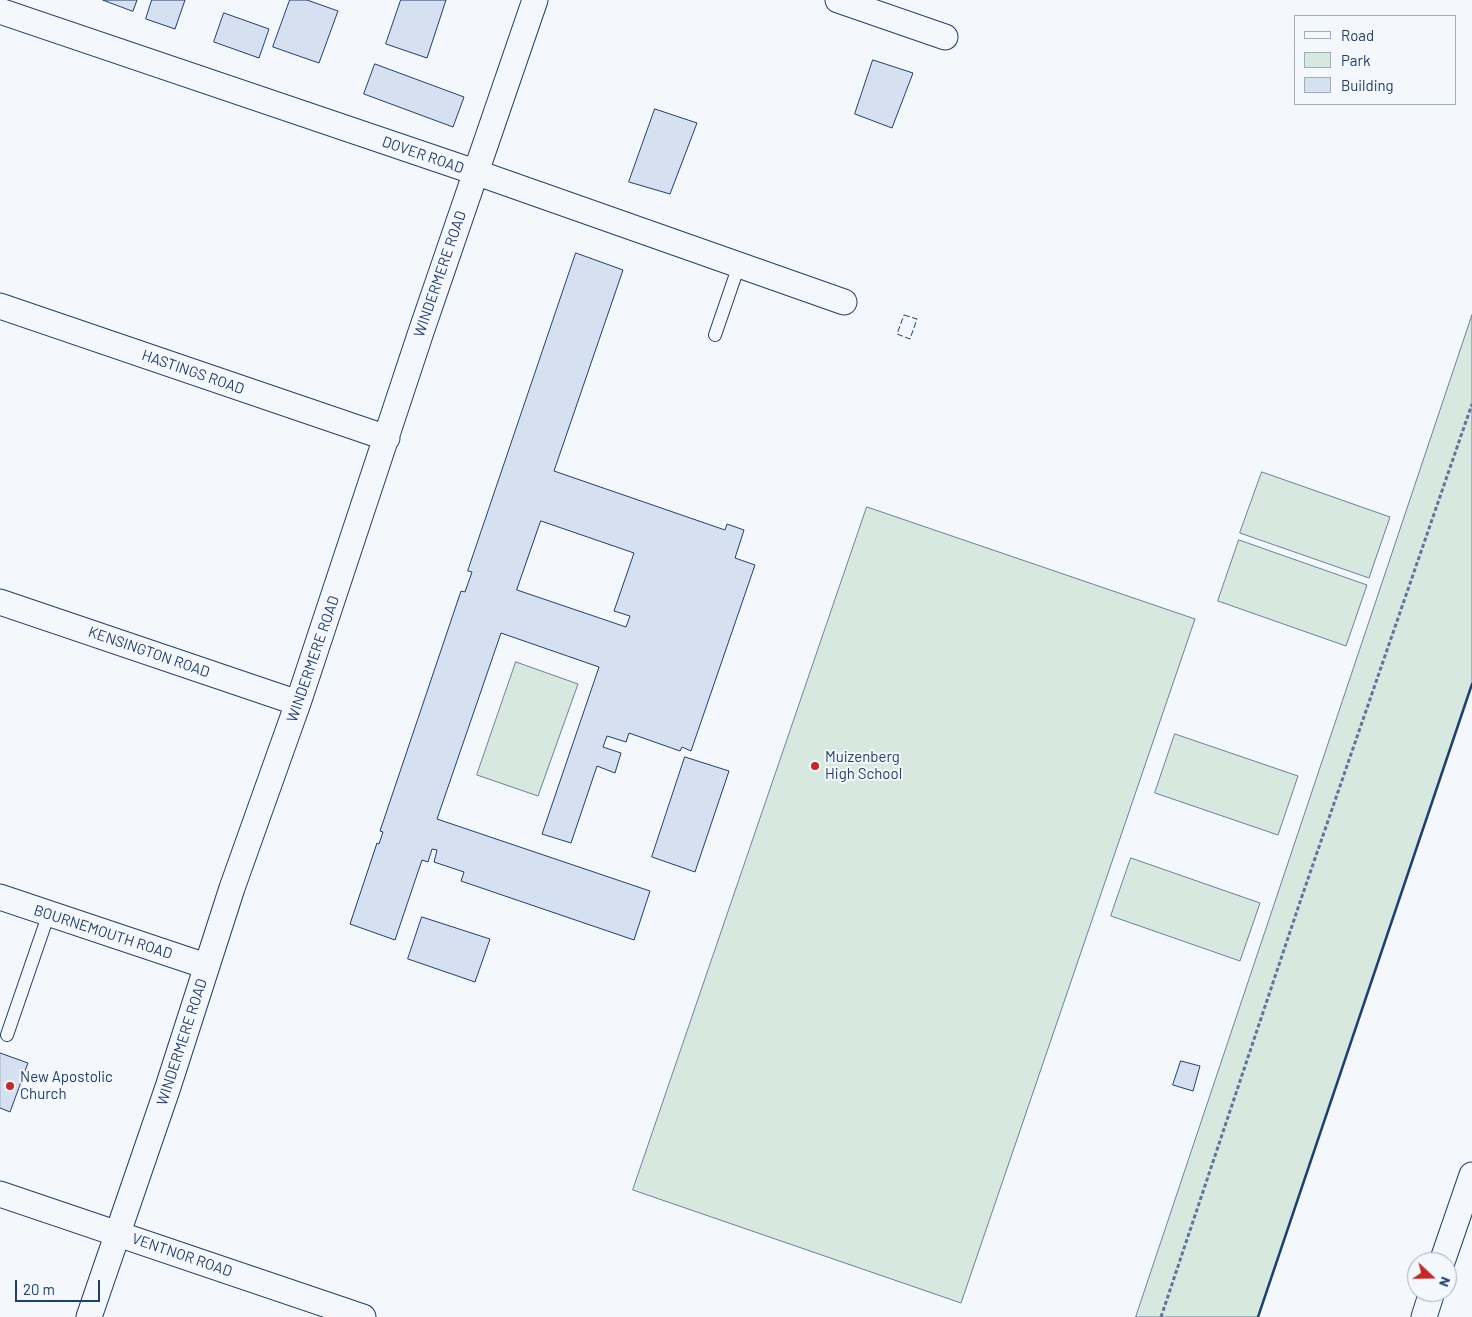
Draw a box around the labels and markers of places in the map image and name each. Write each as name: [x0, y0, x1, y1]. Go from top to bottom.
place label: Muizenberg High School: [825, 748, 902, 783]
marker: Muizenberg High School: [809, 760, 821, 772]
place label: New Apostolic Church: [20, 1068, 113, 1103]
marker: New Apostolic Church: [4, 1080, 16, 1092]

